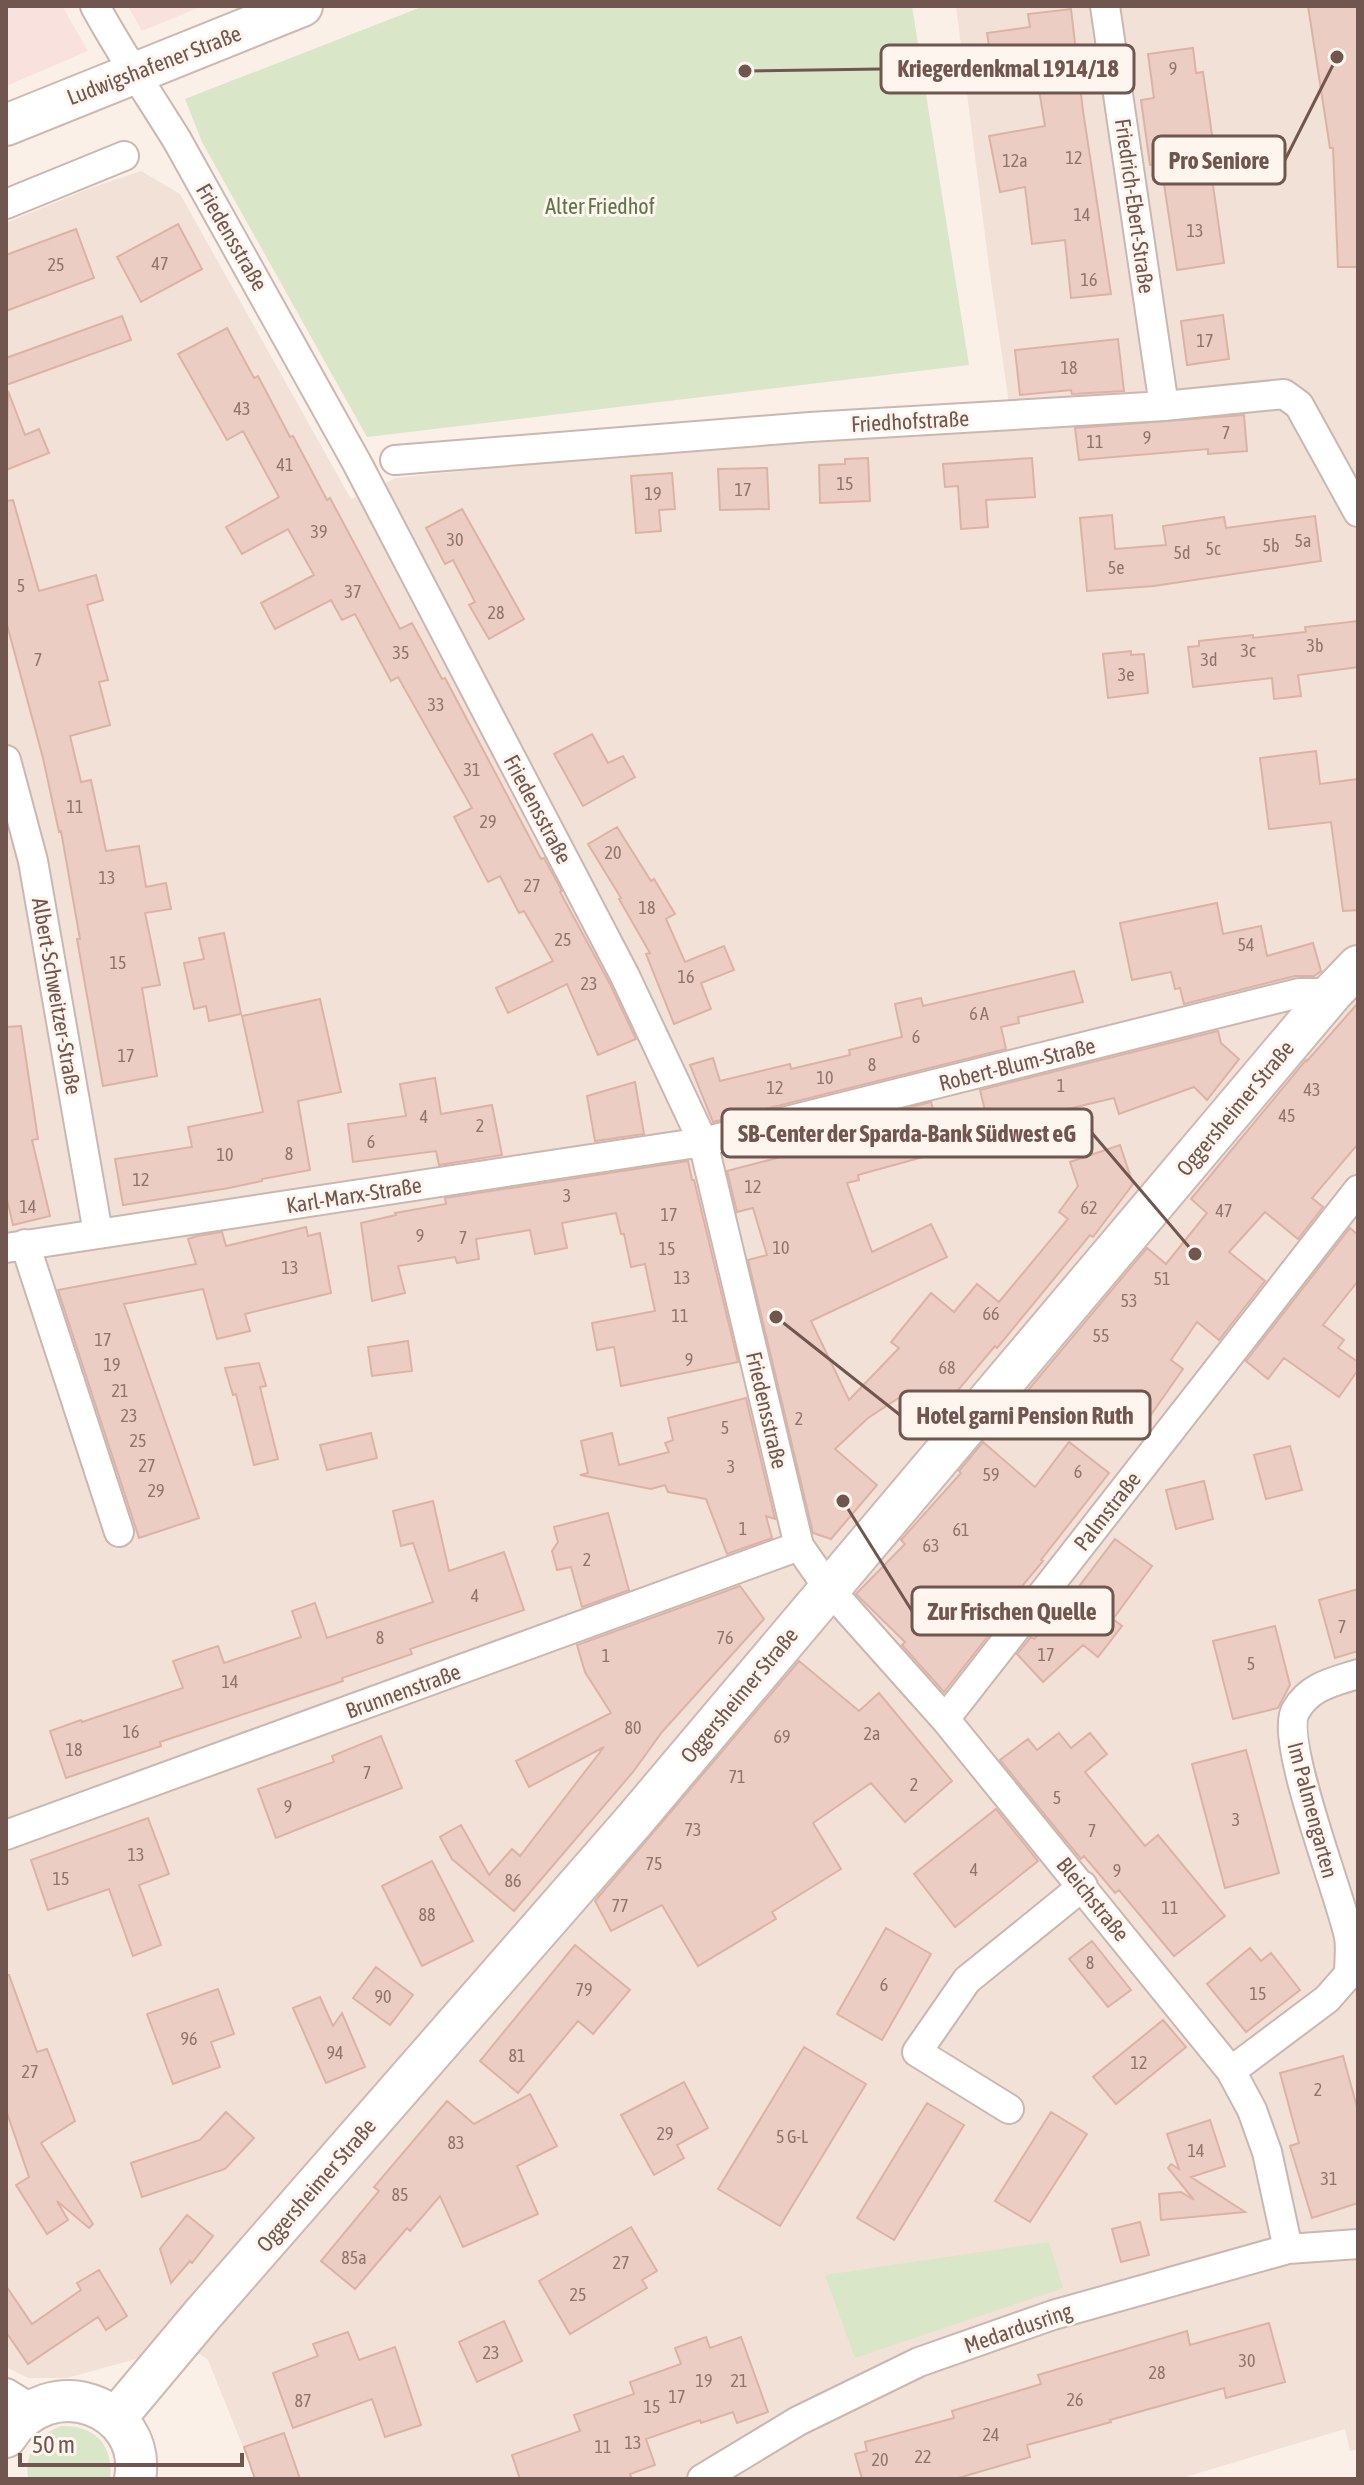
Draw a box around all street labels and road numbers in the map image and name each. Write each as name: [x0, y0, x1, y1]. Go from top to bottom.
street label: Ludwigshafener Straße: [63, 20, 245, 110]
street label: Friedrich-Ebert-Straße: [1110, 117, 1160, 295]
street label: Friedensstraße: [191, 179, 273, 295]
street label: Friedhofstraße: [850, 405, 970, 437]
street label: Friedensstraße: [498, 750, 578, 868]
street label: Albert-Schweitzer-Straße: [27, 896, 87, 1096]
street label: Robert-Blum-Straße: [936, 1032, 1098, 1096]
street label: Oggersheimer Straße: [1171, 1035, 1299, 1181]
street label: Karl-Marx-Straße: [285, 1171, 423, 1219]
street label: Friedensstraße: [741, 1349, 793, 1471]
street label: Palmstraße: [1068, 1466, 1146, 1556]
street label: Oggersheimer Straße: [675, 1622, 803, 1768]
street label: Brunnenstraße: [342, 1658, 464, 1724]
street label: Im Palmengarten: [1282, 1739, 1344, 1881]
street label: Bleichstraße: [1051, 1852, 1135, 1946]
street label: Oggersheimer Straße: [251, 2113, 381, 2257]
street label: Medardusring: [961, 2297, 1076, 2359]

